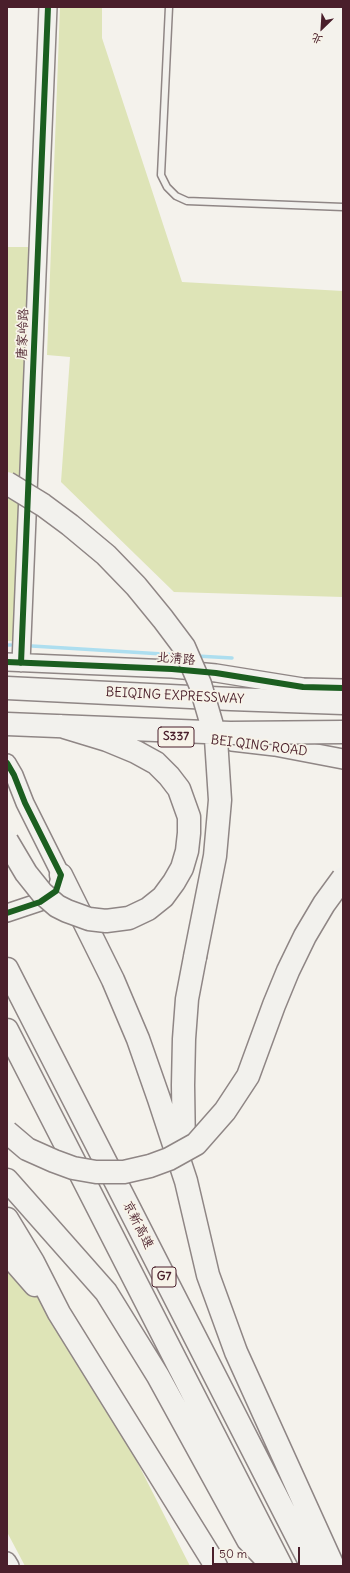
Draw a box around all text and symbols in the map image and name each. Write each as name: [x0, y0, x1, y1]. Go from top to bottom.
north arrow: [302, 8, 342, 48]
text: 北: [309, 30, 325, 48]
street label: 唐家岭路: [14, 308, 32, 360]
street label: 北清路: [156, 650, 196, 668]
street label: BEIQING EXPRESSWAY: [105, 685, 245, 707]
road number: S337: [158, 727, 194, 747]
street label: BEI QING ROAD: [210, 732, 308, 760]
street label: 京新高速: [119, 1198, 157, 1252]
road number: G7: [152, 1267, 176, 1287]
scale bar: [214, 1539, 302, 1565]
text: 50 m: [219, 1546, 247, 1561]

